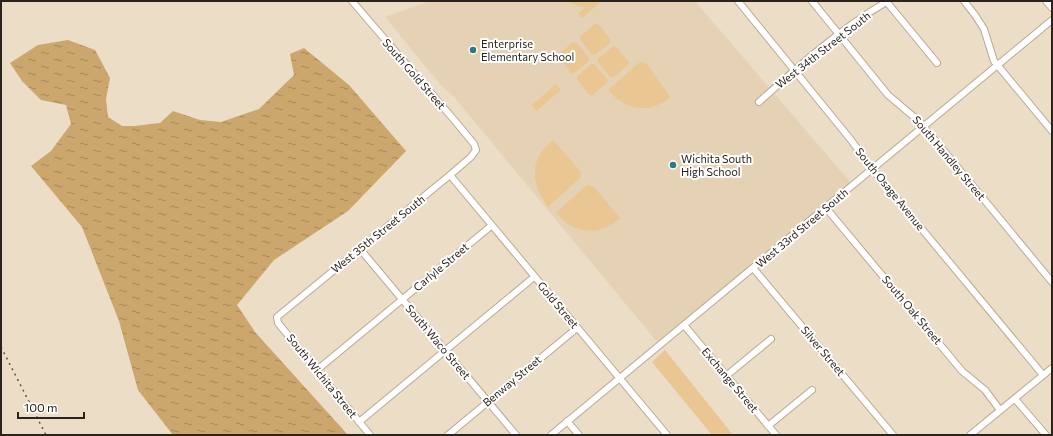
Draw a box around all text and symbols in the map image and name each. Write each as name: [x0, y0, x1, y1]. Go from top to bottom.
street label: West 34th Street South: [773, 9, 873, 91]
street label: South Gold Street: [380, 36, 449, 112]
place label: Enterprise Elementary School: [481, 37, 574, 63]
marker: Enterprise Elementary School: [468, 45, 478, 55]
street label: South Handley Street: [910, 113, 989, 203]
street label: South Osage Avenue: [853, 145, 928, 233]
place label: Wichita South High School: [681, 152, 752, 178]
marker: Wichita South High School: [668, 160, 678, 170]
street label: West 33rd Street South: [753, 185, 850, 270]
street label: West 35th Street South: [328, 192, 427, 275]
street label: Carlyle Street: [410, 239, 471, 293]
street label: South Oak Street: [880, 273, 945, 347]
street label: Gold Street: [535, 279, 582, 331]
street label: South Waco Street: [403, 302, 474, 382]
street label: Silver Street: [799, 323, 848, 379]
street label: South Wichita Street: [285, 331, 361, 421]
street label: Exchange Street: [699, 345, 762, 415]
street label: Benway Street: [480, 352, 544, 409]
scale bar: [18, 394, 84, 420]
text: 100 m: [24, 400, 58, 414]

